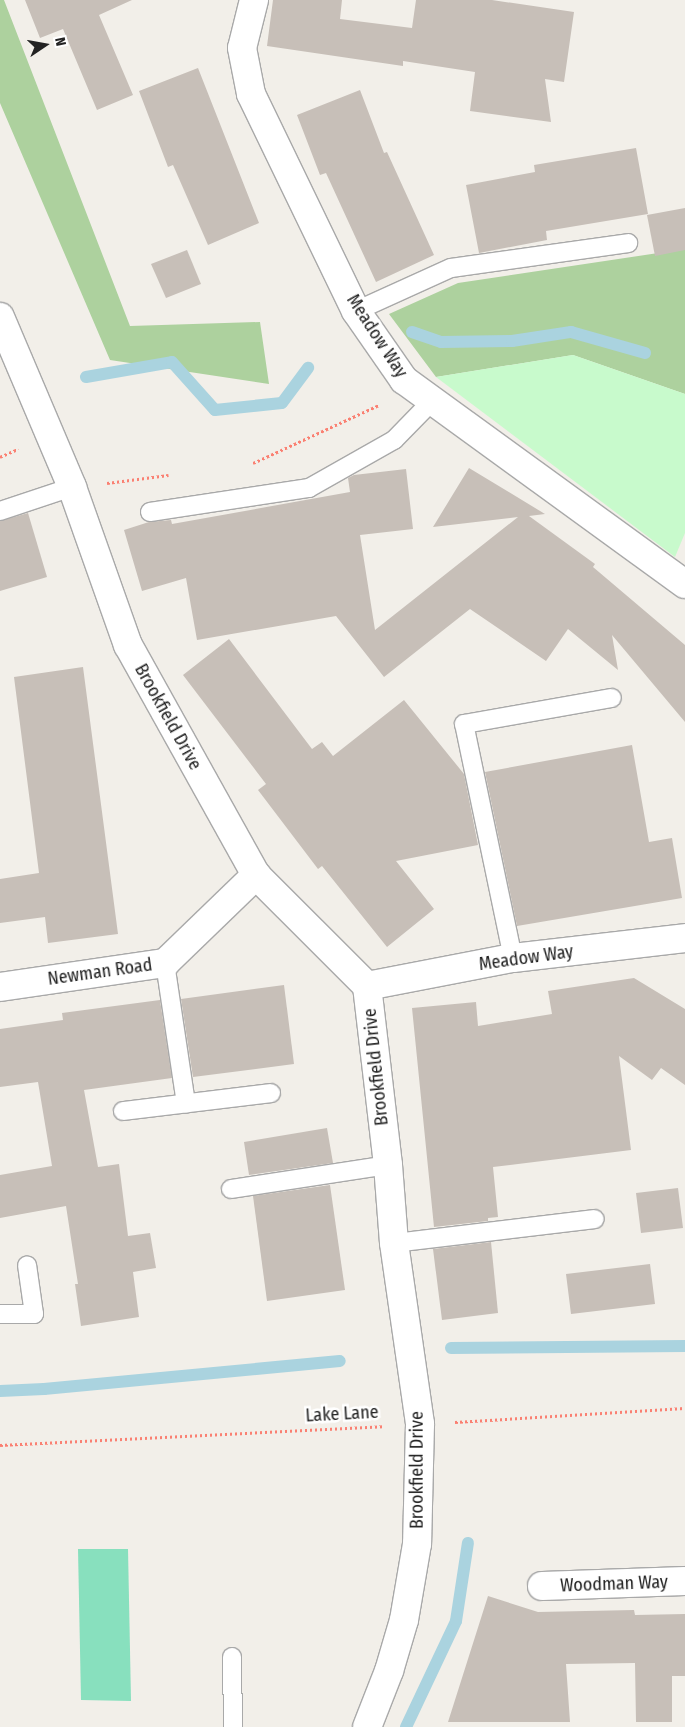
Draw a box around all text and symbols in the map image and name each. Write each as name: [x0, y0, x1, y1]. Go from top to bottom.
north arrow: [20, 20, 70, 70]
text: N: [51, 36, 69, 48]
street label: Meadow Way: [342, 290, 412, 382]
street label: Brookfield Drive: [130, 660, 206, 774]
street label: Meadow Way: [477, 941, 575, 975]
street label: Newman Road: [46, 954, 154, 990]
street label: Brookfield Drive: [359, 1007, 393, 1127]
street label: Lake Lane: [305, 1401, 379, 1427]
street label: Brookfield Drive: [406, 1411, 428, 1529]
street label: Woodman Way: [560, 1571, 668, 1597]

